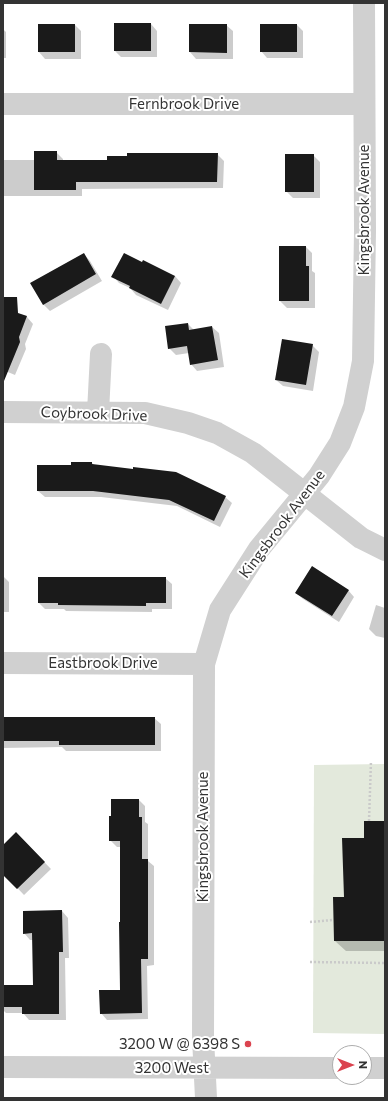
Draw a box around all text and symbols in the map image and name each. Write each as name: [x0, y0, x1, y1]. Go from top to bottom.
street label: Fernbrook Drive: [129, 95, 239, 113]
street label: Kingsbrook Avenue: [355, 144, 373, 276]
street label: Coybrook Drive: [40, 403, 148, 425]
street label: Kingsbrook Avenue: [235, 466, 329, 582]
street label: Eastbrook Drive: [48, 654, 158, 672]
street label: Kingsbrook Avenue: [194, 771, 212, 903]
place label: 3200 W @ 6398 S: [119, 1035, 240, 1053]
marker: 3200 W @ 6398 S: [243, 1039, 253, 1049]
north arrow: [332, 1045, 372, 1085]
street label: 3200 West: [135, 1059, 209, 1077]
text: N: [357, 1061, 370, 1069]

